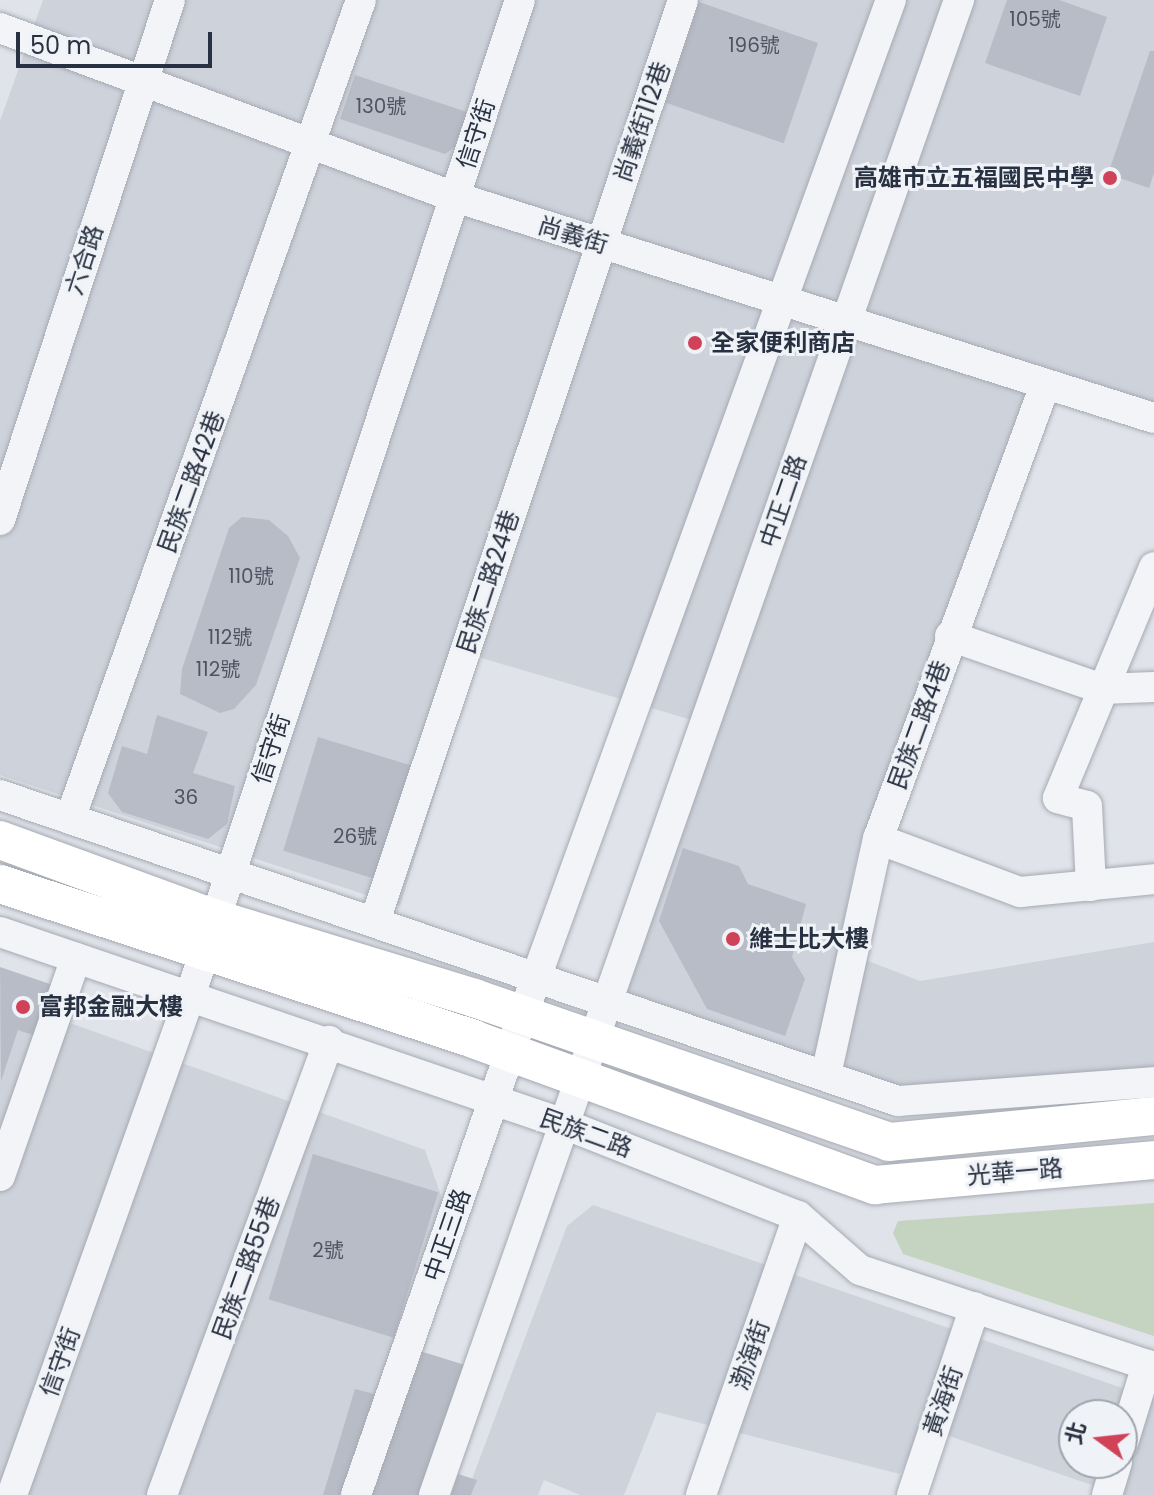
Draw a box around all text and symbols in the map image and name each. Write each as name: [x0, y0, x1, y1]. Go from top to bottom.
house number: 105號: [1009, 7, 1061, 31]
scale bar: [20, 16, 216, 66]
text: 50 m: [30, 29, 91, 62]
house number: 196號: [728, 33, 780, 57]
street label: 尚義街112巷: [608, 58, 676, 186]
house number: 130號: [356, 94, 406, 118]
street label: 信守街: [451, 95, 501, 173]
place label: 高雄市立五福國民中學: [854, 164, 1094, 192]
marker: 高雄市立五福國民中學: [1101, 169, 1119, 187]
street label: 尚義街: [534, 211, 612, 259]
street label: 六合路: [59, 221, 109, 299]
place label: 全家便利商店: [711, 329, 855, 357]
marker: 全家便利商店: [686, 334, 704, 352]
street label: 民族二路42巷: [152, 407, 230, 557]
street label: 中正二路: [754, 451, 812, 551]
street label: 民族二路24巷: [451, 507, 525, 657]
house number: 110號: [228, 564, 274, 588]
house number: 112號: [208, 625, 252, 649]
house number: 112號: [196, 657, 240, 681]
street label: 民族二路4巷: [882, 657, 956, 793]
street label: 信守街: [246, 710, 296, 788]
house number: 36: [174, 785, 198, 809]
house number: 26號: [333, 824, 377, 848]
place label: 維士比大樓: [749, 925, 869, 953]
marker: 維士比大樓: [724, 930, 742, 948]
place label: 富邦金融大樓: [39, 993, 183, 1021]
marker: 富邦金融大樓: [14, 998, 32, 1016]
street label: 民族二路: [536, 1103, 636, 1163]
street label: 光華一路: [966, 1153, 1064, 1191]
street label: 中正三路: [418, 1185, 476, 1285]
street label: 民族二路55巷: [207, 1193, 285, 1343]
house number: 2號: [312, 1238, 344, 1262]
street label: 渤海街: [725, 1316, 775, 1394]
street label: 信守街: [34, 1323, 86, 1401]
street label: 黃海街: [918, 1362, 968, 1440]
north arrow: [1058, 1399, 1138, 1479]
text: 北: [1058, 1419, 1094, 1448]

